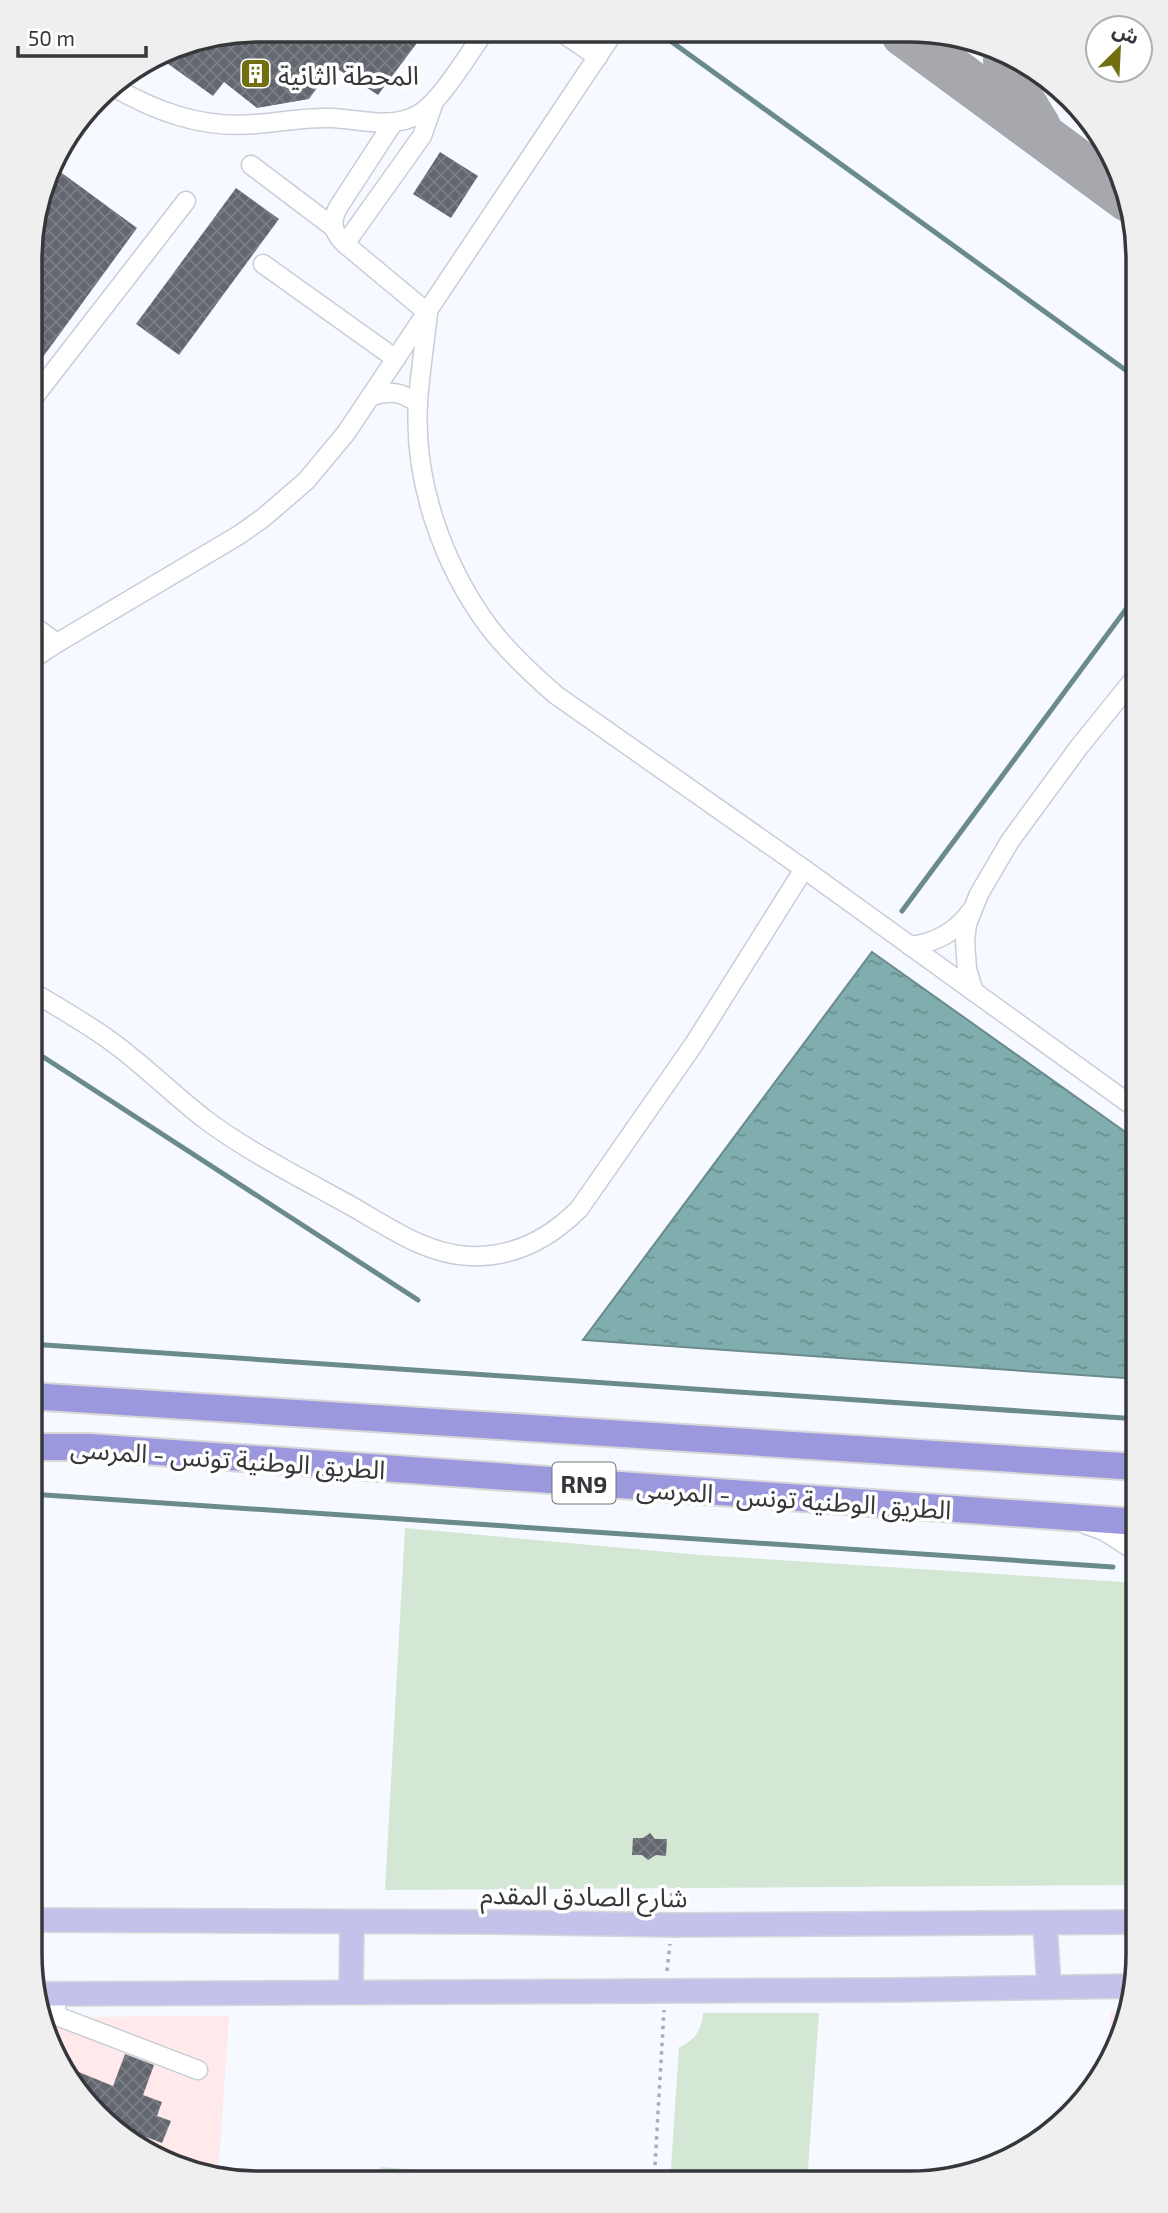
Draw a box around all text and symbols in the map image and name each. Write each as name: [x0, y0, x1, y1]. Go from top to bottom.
scale bar: [18, 14, 145, 58]
north arrow: [1084, 14, 1154, 84]
text: ش: [1110, 17, 1143, 49]
text: 50 m: [28, 25, 75, 50]
building icon: المحطة الثانية: [238, 57, 272, 91]
place label: المحطة الثانية: [278, 59, 419, 90]
street label: الطريق الوطنية تونس - المرسى: [69, 1432, 387, 1486]
road number: RN9: [552, 1462, 616, 1504]
street label: الطريق الوطنية تونس - المرسى: [635, 1472, 953, 1526]
street label: شارع الصادق المقدم: [480, 1878, 688, 1918]

